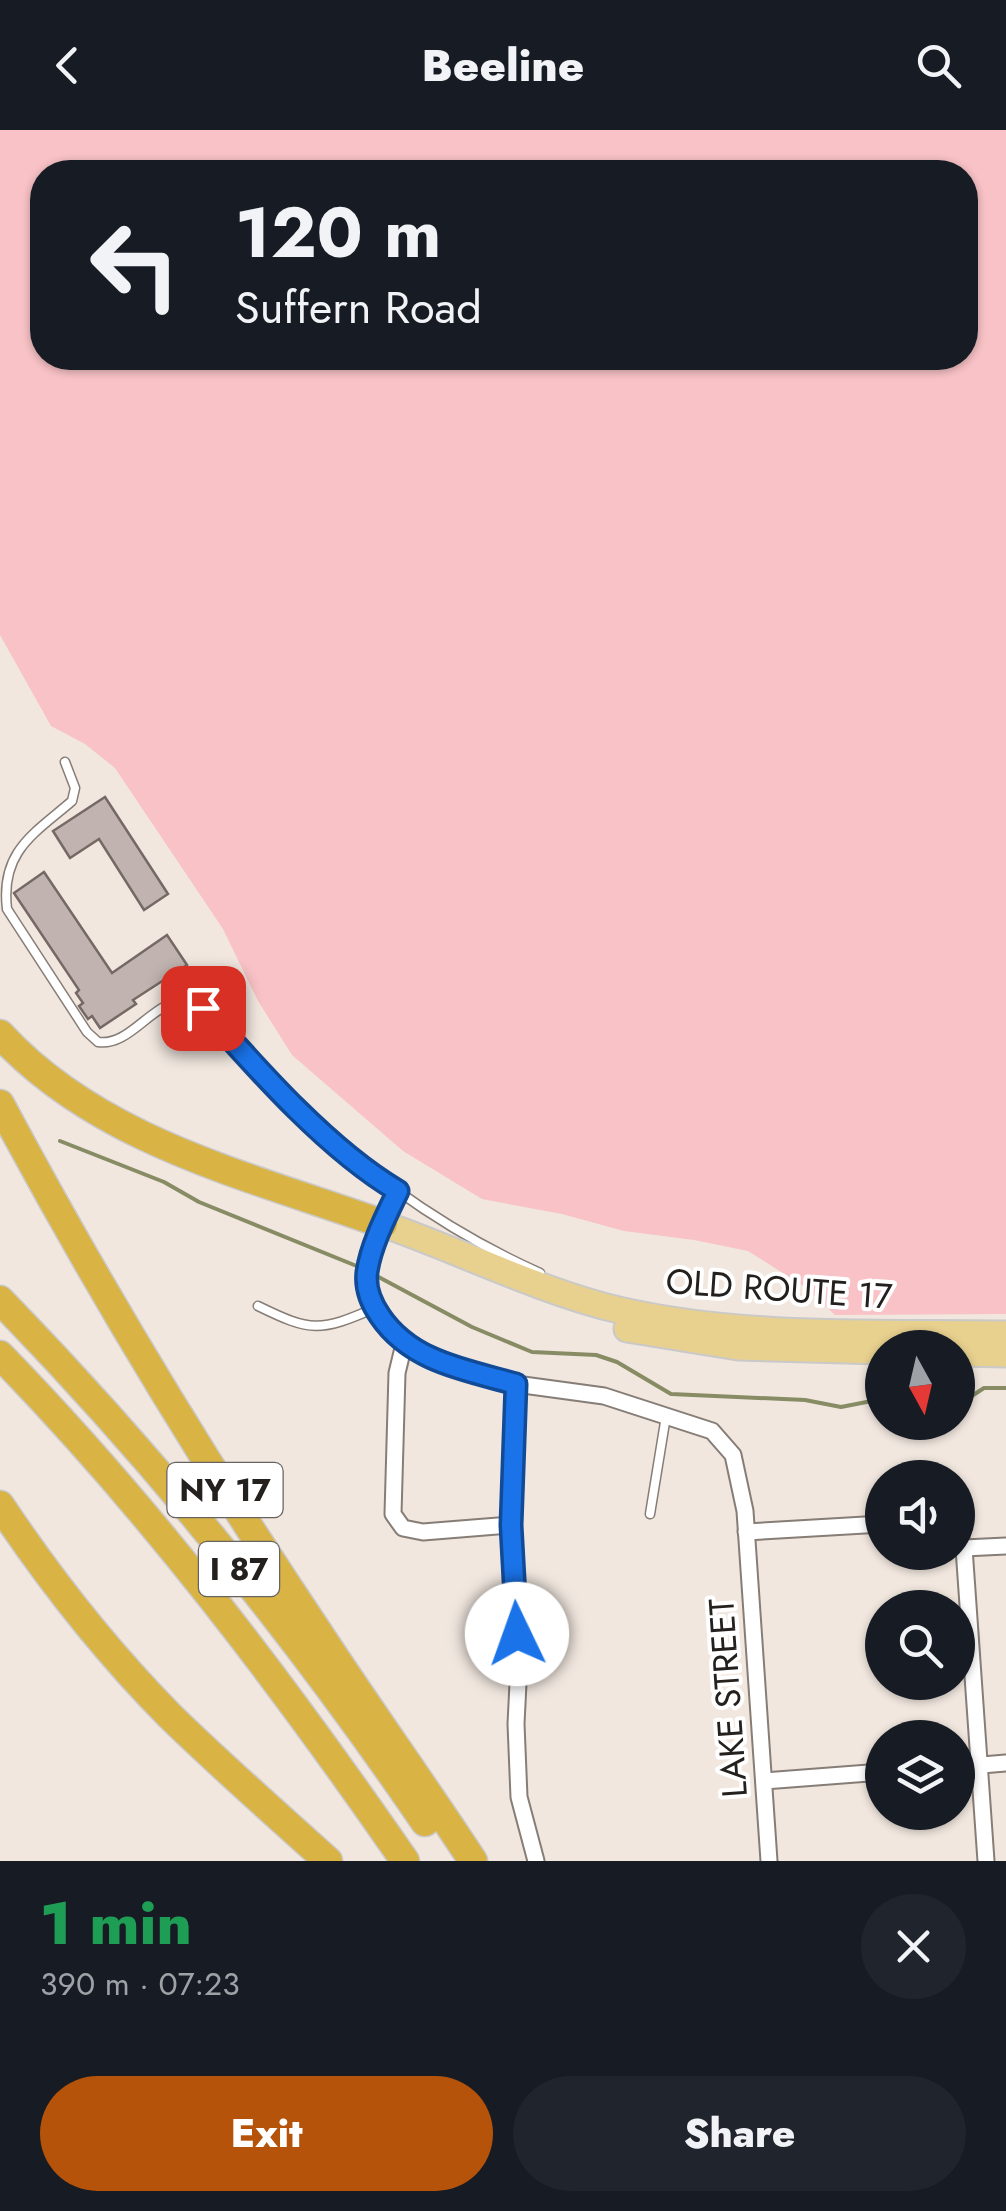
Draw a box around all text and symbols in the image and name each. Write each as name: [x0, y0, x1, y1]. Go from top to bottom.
text: Beeline: [422, 33, 584, 98]
icon: back: [40, 38, 95, 93]
icon: search: [911, 38, 966, 93]
text: 120 m: [235, 182, 441, 283]
icon: left: [70, 200, 200, 330]
text: Suffern Road: [235, 275, 482, 340]
pin: [161, 966, 246, 1051]
icon: arrive: [176, 981, 231, 1036]
street label: OLD ROUTE 17: [664, 1256, 895, 1322]
north arrow: [865, 1330, 975, 1440]
map controls: [865, 1330, 975, 1830]
button: sound: [865, 1460, 975, 1570]
road number: NY 17: [168, 1463, 282, 1517]
road number: I 87: [199, 1542, 279, 1596]
position arrow: [465, 1582, 569, 1686]
button: search: [865, 1590, 975, 1700]
street label: LAKE STREET: [696, 1597, 760, 1799]
button: layers: [865, 1720, 975, 1830]
text: 1 min: [40, 1880, 192, 1967]
button: close: [861, 1894, 966, 1999]
text: 390 m · 07:23: [40, 1961, 240, 2007]
button: Exit: [40, 2076, 493, 2191]
button: Share: [513, 2076, 966, 2191]

